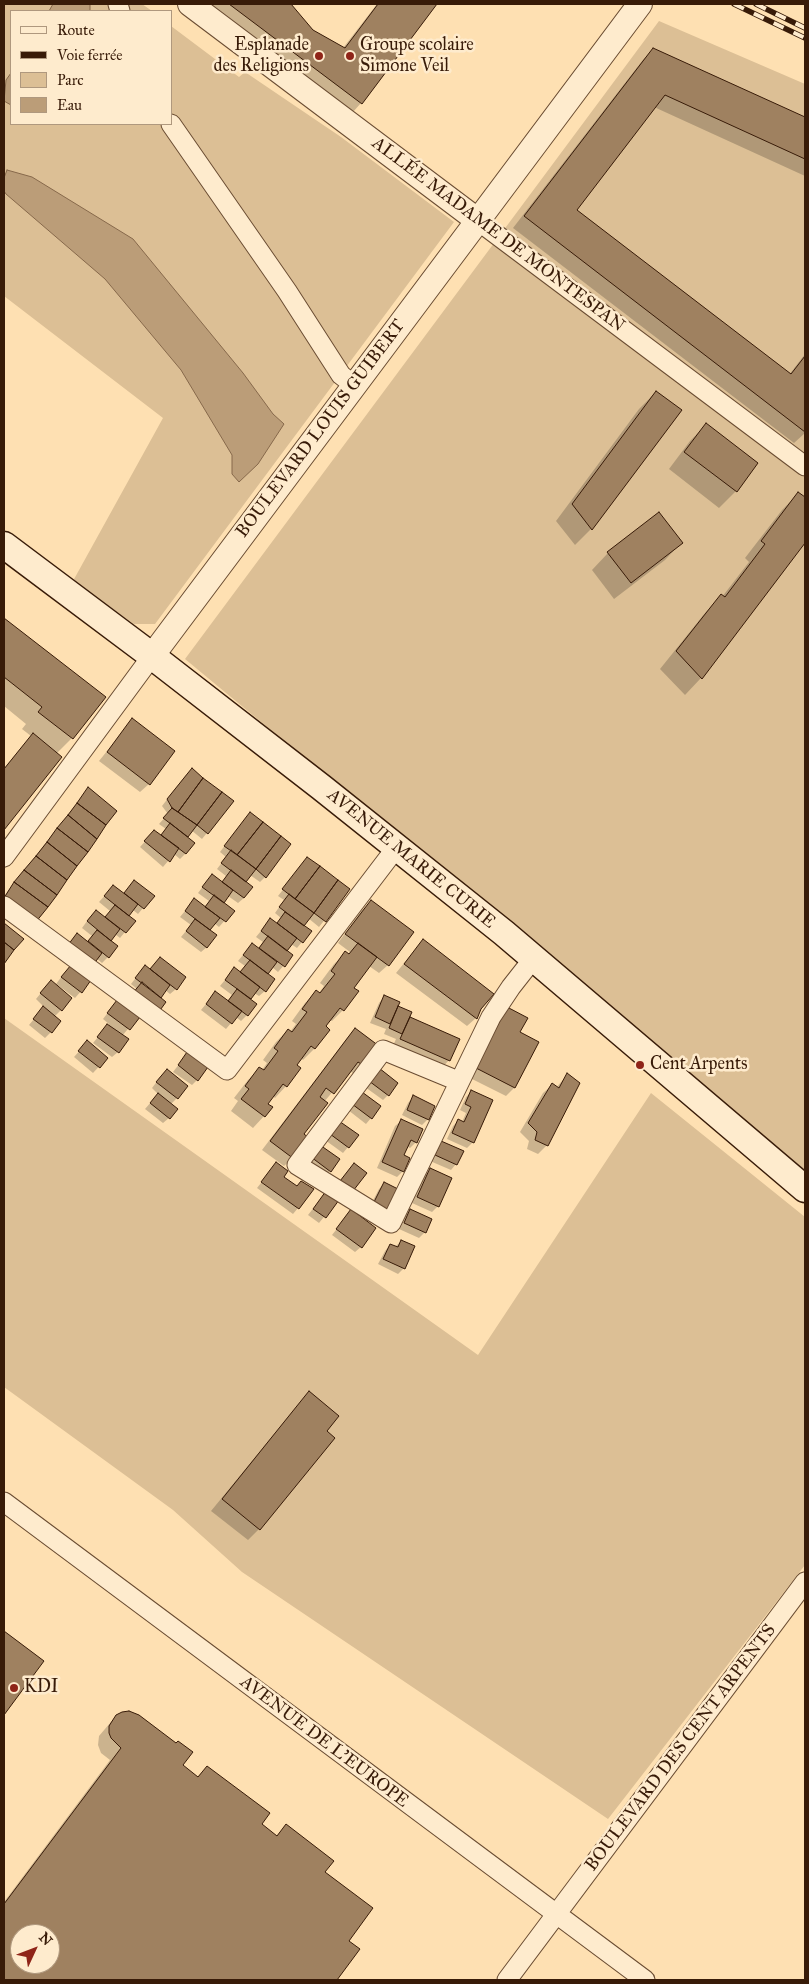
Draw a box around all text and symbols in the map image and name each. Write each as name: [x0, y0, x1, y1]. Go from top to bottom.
legend: [10, 10, 172, 125]
text: Route: [57, 21, 95, 39]
place label: Esplanade des Religions: [213, 35, 309, 78]
place label: Groupe scolaire Simone Veil: [360, 35, 474, 78]
text: Voie ferrée: [57, 46, 122, 64]
marker: Esplanade des Religions: [313, 50, 325, 62]
marker: Groupe scolaire Simone Veil: [344, 50, 356, 62]
text: Parc: [57, 71, 84, 89]
text: Eau: [57, 96, 82, 114]
street label: ALLÉE MADAME DE MONTESPAN: [367, 133, 629, 337]
street label: BOULEVARD LOUIS GUIBERT: [232, 316, 410, 542]
street label: AVENUE MARIE CURIE: [323, 785, 499, 933]
place label: Cent Arpents: [650, 1054, 748, 1076]
marker: Cent Arpents: [634, 1059, 646, 1071]
street label: BOULEVARD DES CENT ARPENTS: [581, 1620, 781, 1876]
street label: AVENUE DE L'EUROPE: [235, 1672, 413, 1812]
place label: KDI: [24, 1677, 58, 1699]
marker: KDI: [8, 1682, 20, 1694]
north arrow: [10, 1924, 60, 1974]
text: N: [35, 1929, 56, 1949]

